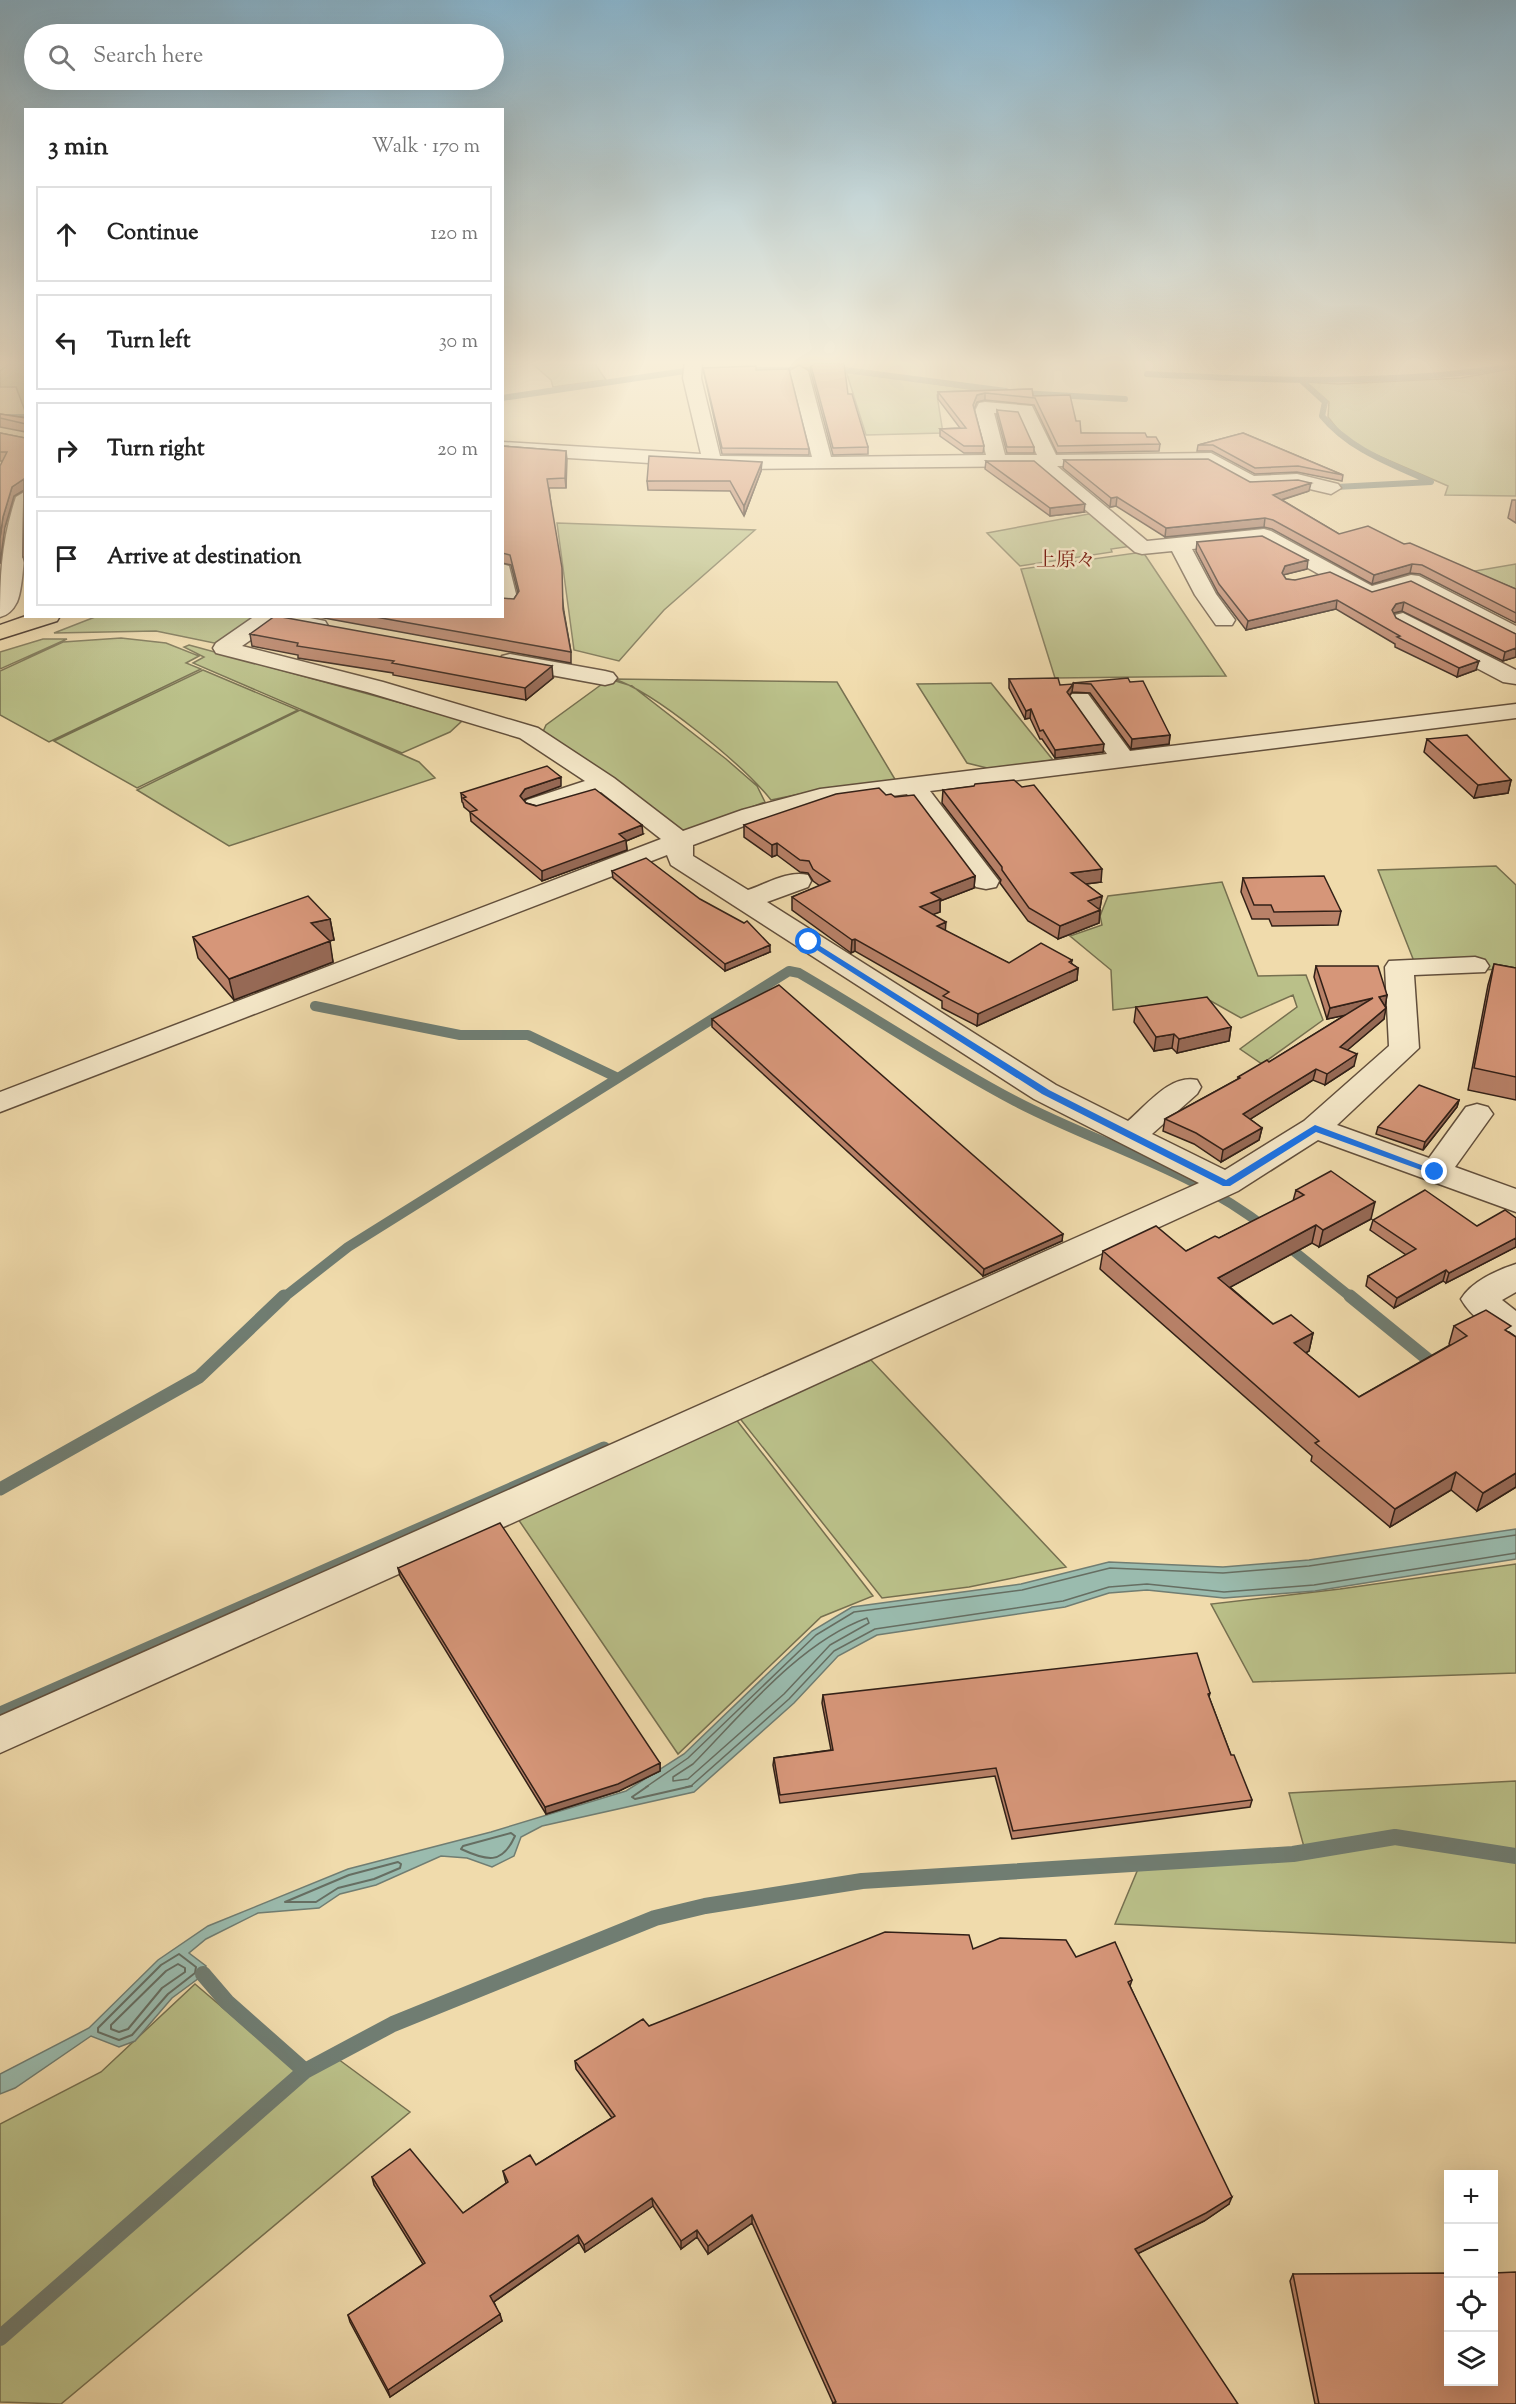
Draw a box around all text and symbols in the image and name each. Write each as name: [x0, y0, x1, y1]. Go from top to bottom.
search box: [24, 24, 504, 90]
icon: search: [45, 41, 78, 74]
text: Search here: [93, 41, 203, 73]
text: 3 min: [48, 129, 108, 166]
text: Walk · 170 m: [372, 133, 480, 162]
icon: ahead: [50, 218, 83, 251]
text: Continue: [107, 218, 198, 250]
text: 120 m: [430, 220, 478, 249]
icon: left: [50, 326, 83, 359]
text: Turn left: [107, 326, 190, 358]
text: 30 m: [439, 328, 478, 357]
icon: right: [50, 434, 83, 467]
text: Turn right: [107, 434, 204, 466]
text: 20 m: [437, 436, 478, 465]
icon: arrive: [50, 542, 83, 575]
text: Arrive at destination: [107, 542, 302, 574]
district label: 上原々: [1036, 547, 1096, 576]
route start: [795, 928, 821, 954]
route end: [1421, 1158, 1447, 1184]
map controls: [1444, 2170, 1498, 2386]
button: +: [1444, 2170, 1498, 2224]
button: −: [1444, 2224, 1498, 2278]
button: locate: [1444, 2278, 1498, 2332]
button: layers: [1444, 2332, 1498, 2386]

